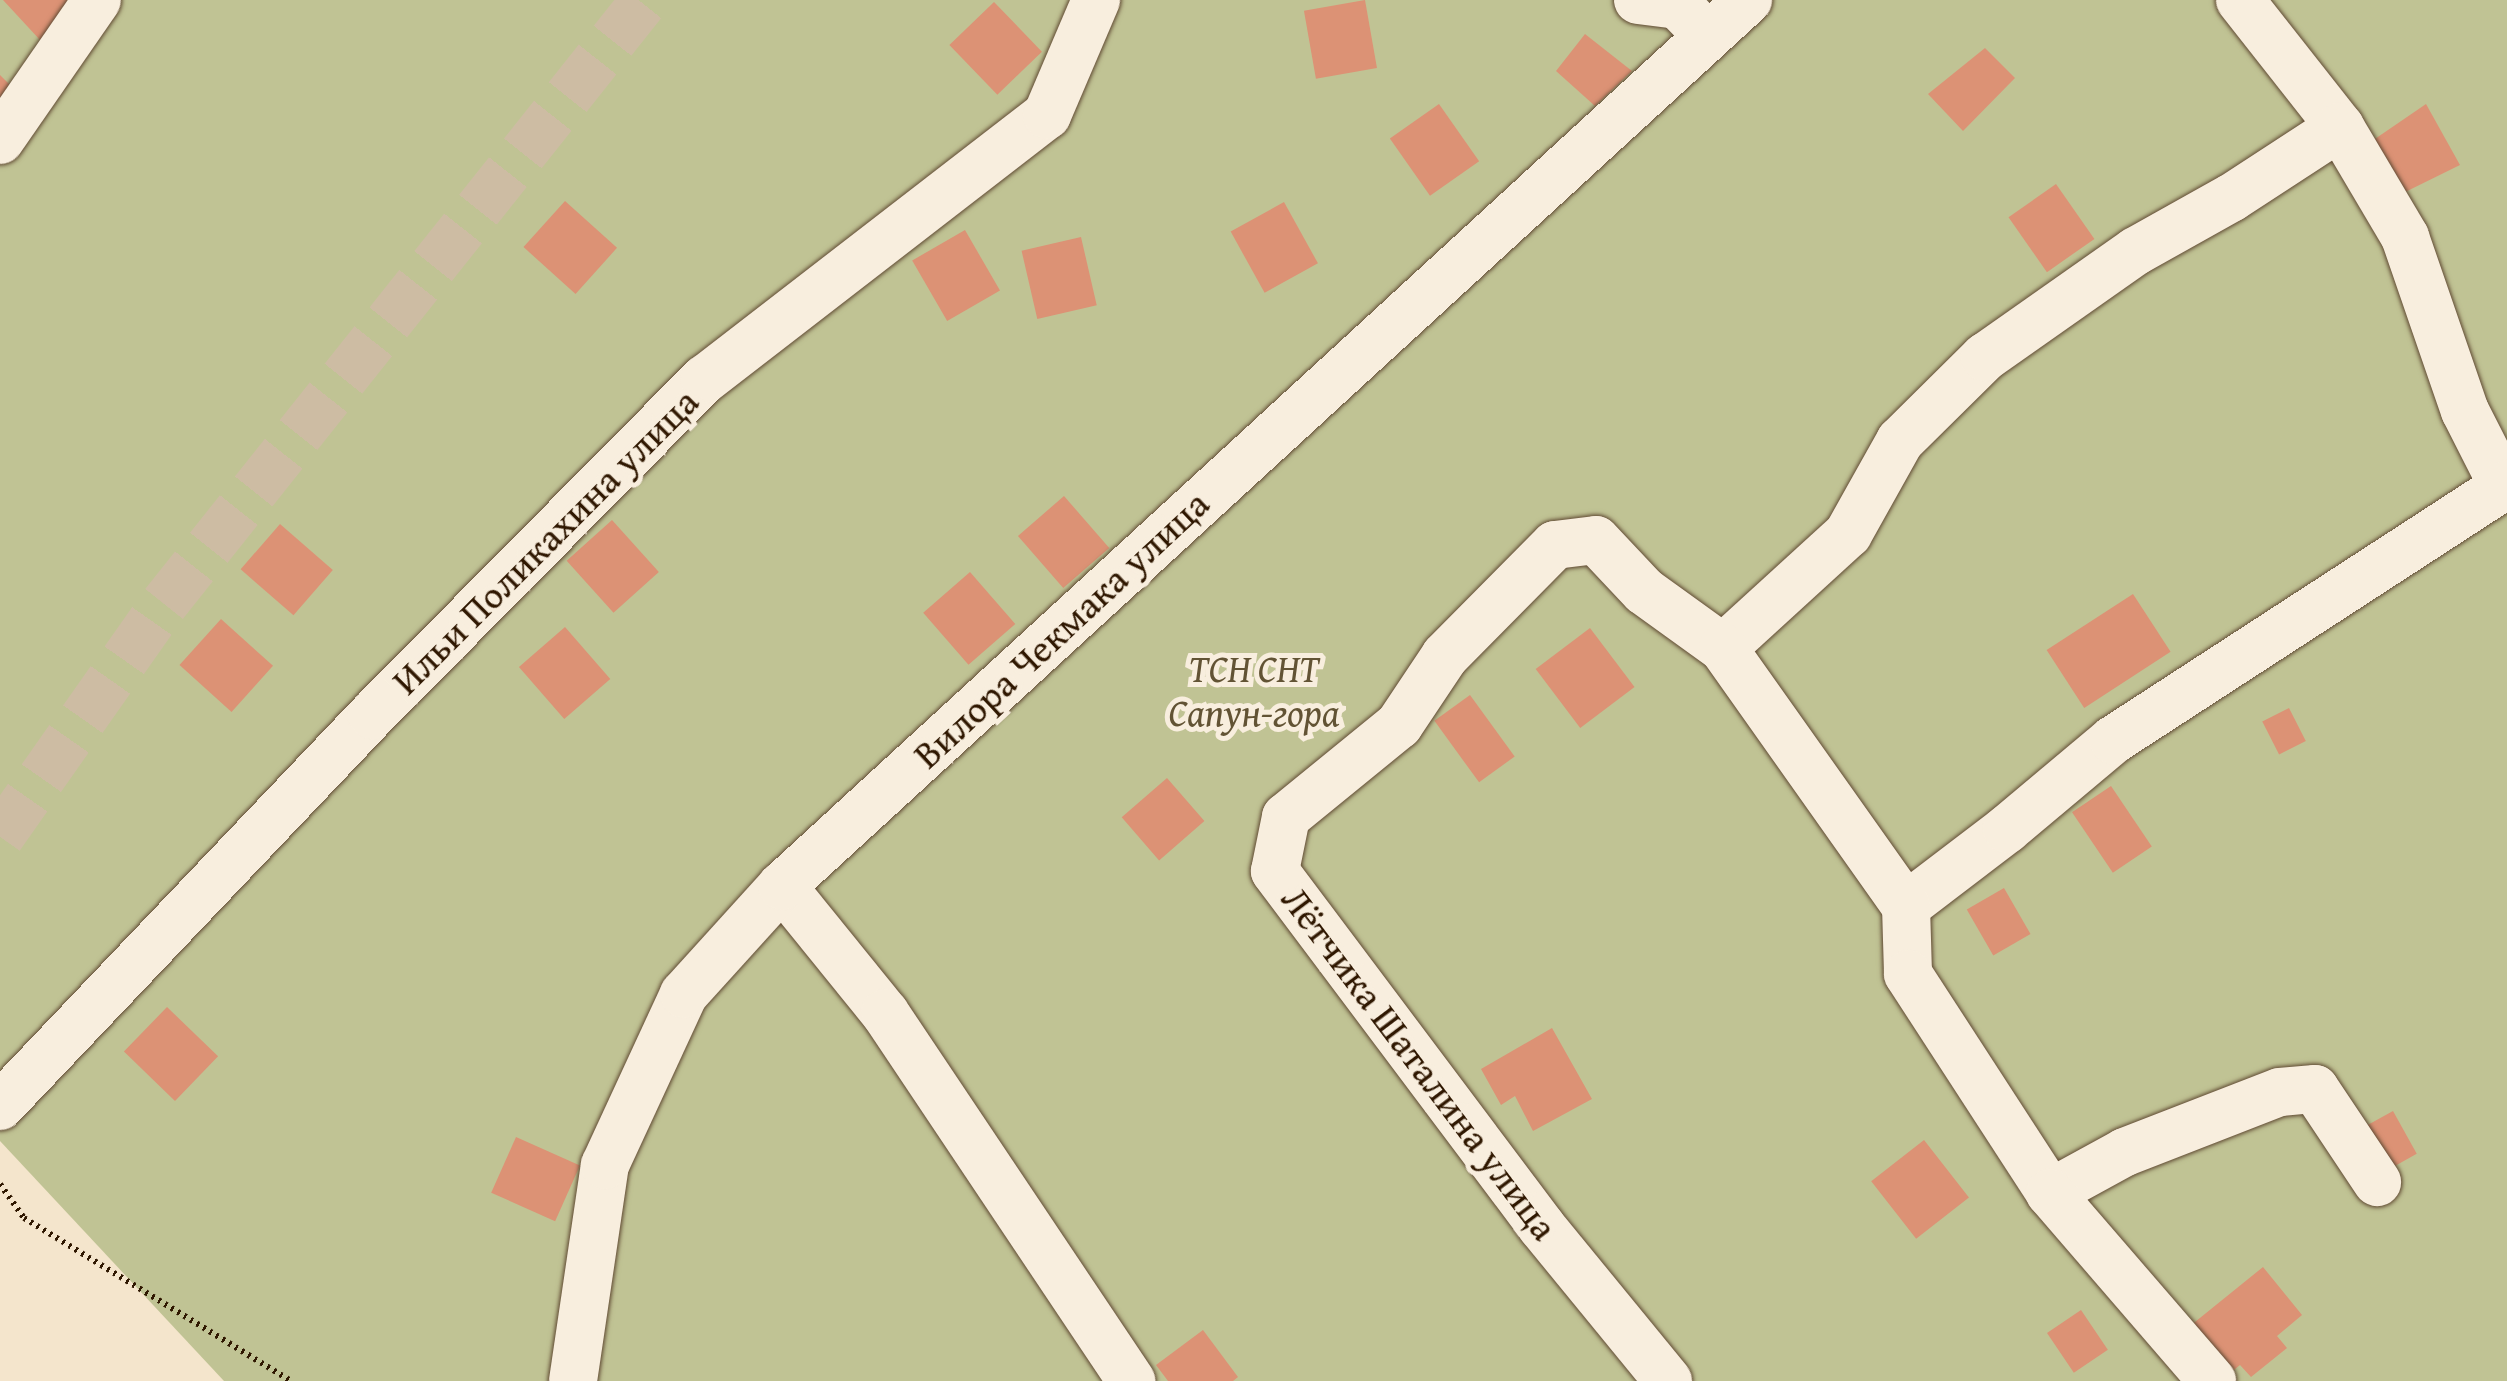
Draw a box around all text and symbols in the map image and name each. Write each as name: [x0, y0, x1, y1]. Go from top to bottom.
street label: Ильи Поликахина улица: [383, 379, 707, 703]
street label: Вилора Чекмака улица: [904, 481, 1218, 777]
park label: ТСН СНТ Сапун-гора: [1169, 646, 1339, 736]
street label: Лётчика Шаталина улица: [1272, 877, 1568, 1249]

